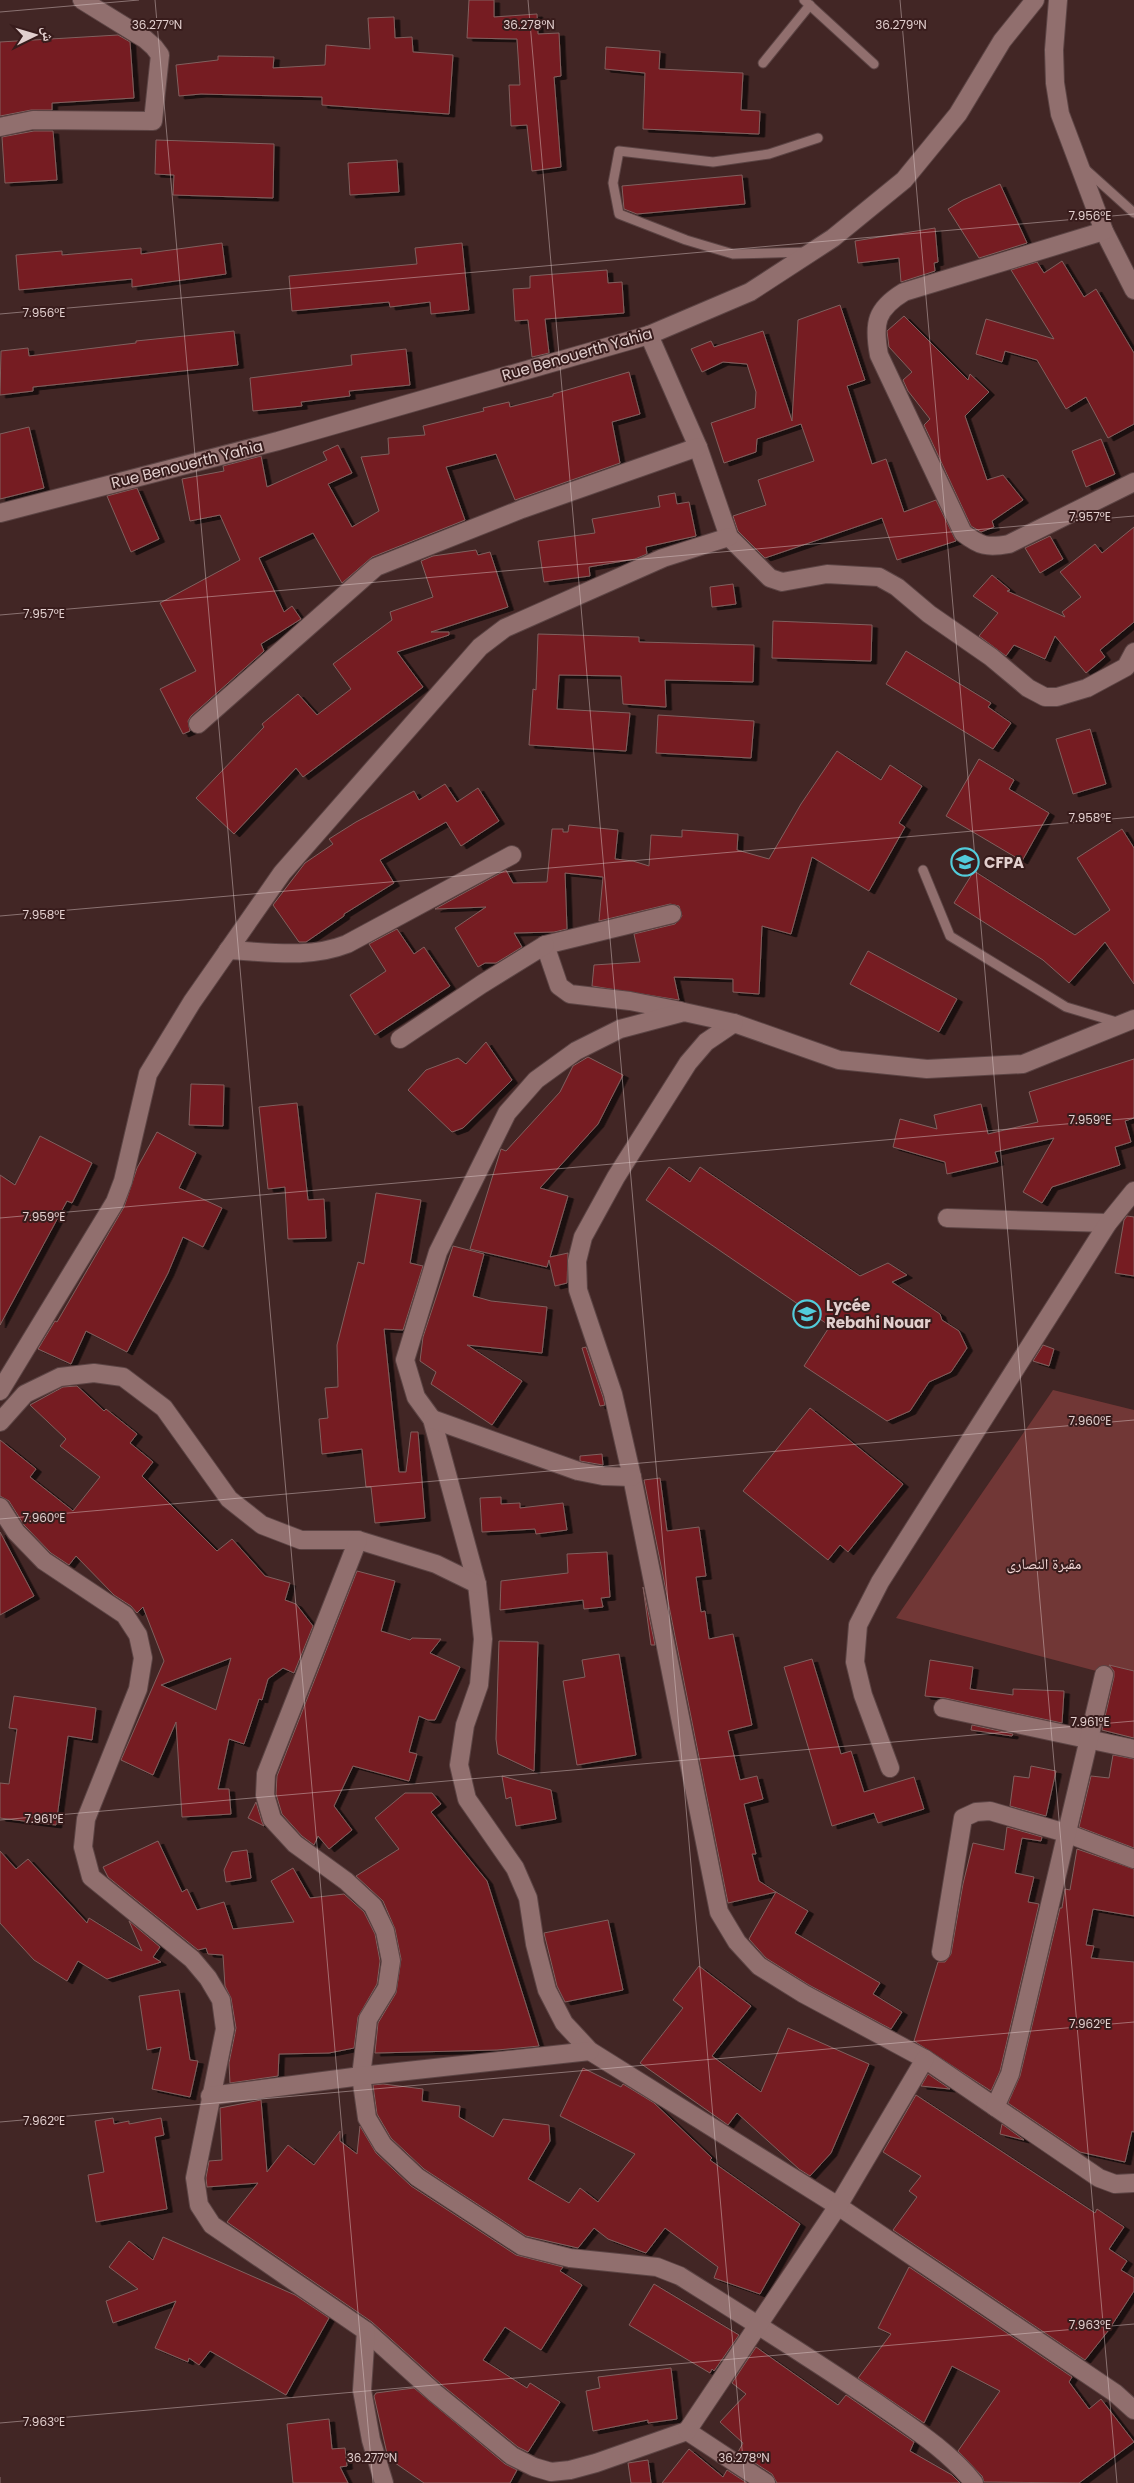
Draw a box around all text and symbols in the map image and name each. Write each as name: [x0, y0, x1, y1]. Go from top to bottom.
north arrow: [10, 10, 60, 60]
text: 36.277°N: [132, 16, 182, 33]
text: 36.278°N: [503, 16, 555, 33]
text: 36.279°N: [875, 16, 927, 33]
text: ش: [37, 26, 59, 42]
text: 7.956°E: [1069, 207, 1111, 224]
text: 7.956°E: [23, 304, 65, 321]
street label: Rue Benouerth Yahia: [499, 322, 655, 386]
street label: Rue Benouerth Yahia: [109, 435, 265, 493]
text: 7.957°E: [1069, 508, 1111, 525]
text: 7.957°E: [23, 605, 65, 622]
text: 7.958°E: [1069, 809, 1111, 826]
school or university icon: CFPA: [950, 847, 980, 877]
place label: CFPA: [984, 852, 1024, 873]
text: 7.958°E: [23, 906, 65, 923]
text: 7.959°E: [1069, 1111, 1111, 1128]
text: 7.959°E: [23, 1208, 65, 1225]
place label: Lycée Rebahi Nouar: [826, 1295, 931, 1333]
school or university icon: Lycée Rebahi Nouar: [792, 1299, 822, 1329]
text: 7.960°E: [1069, 1412, 1111, 1429]
text: 7.960°E: [23, 1509, 65, 1526]
park label: مقبرة النصارى: [1007, 1553, 1082, 1574]
text: 7.961°E: [1070, 1713, 1110, 1730]
text: 7.961°E: [24, 1810, 64, 1827]
text: 7.962°E: [1069, 2015, 1111, 2032]
text: 7.962°E: [23, 2112, 65, 2129]
text: 7.963°E: [1069, 2316, 1111, 2333]
text: 7.963°E: [23, 2413, 65, 2430]
text: 36.277°N: [347, 2449, 397, 2466]
text: 36.278°N: [718, 2449, 770, 2466]

